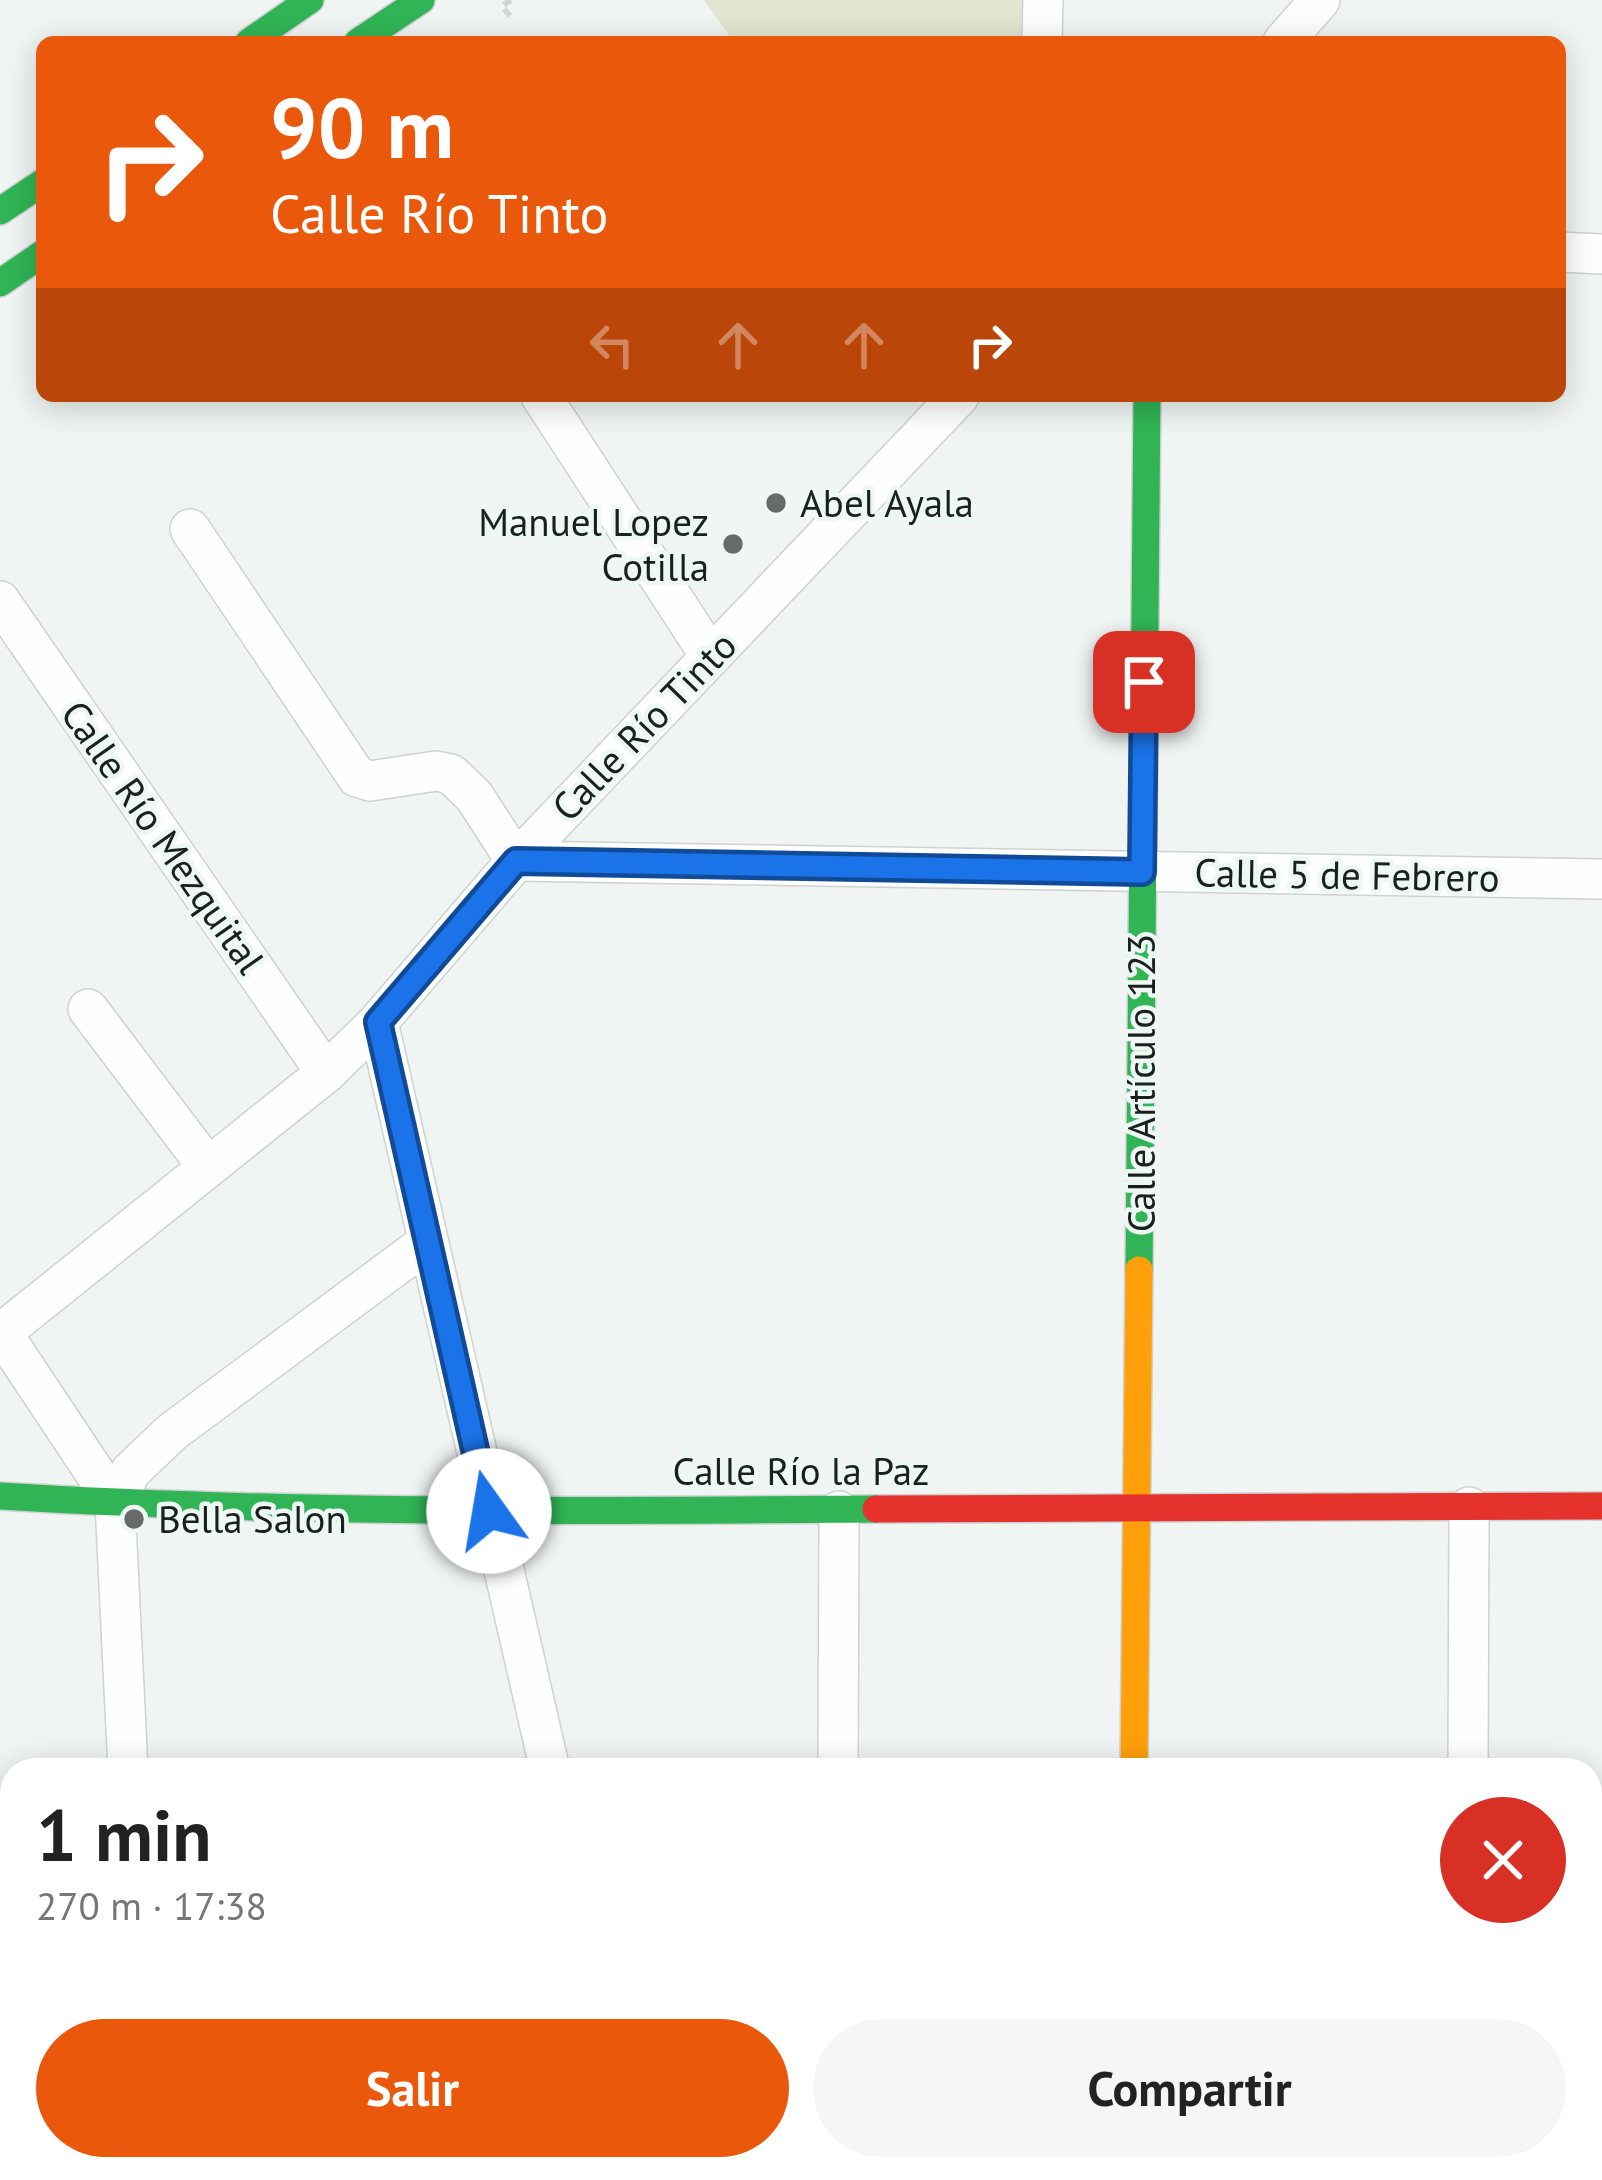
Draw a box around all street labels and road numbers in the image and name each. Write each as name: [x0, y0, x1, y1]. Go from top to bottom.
street label: Calle Río Tinto: [540, 620, 747, 831]
street label: Calle Río Mezquital: [50, 690, 277, 984]
street label: Calle 5 de Febrero: [1194, 846, 1500, 903]
street label: Calle Artículo 123: [1115, 934, 1166, 1232]
street label: Calle Río la Paz: [673, 1445, 929, 1496]

